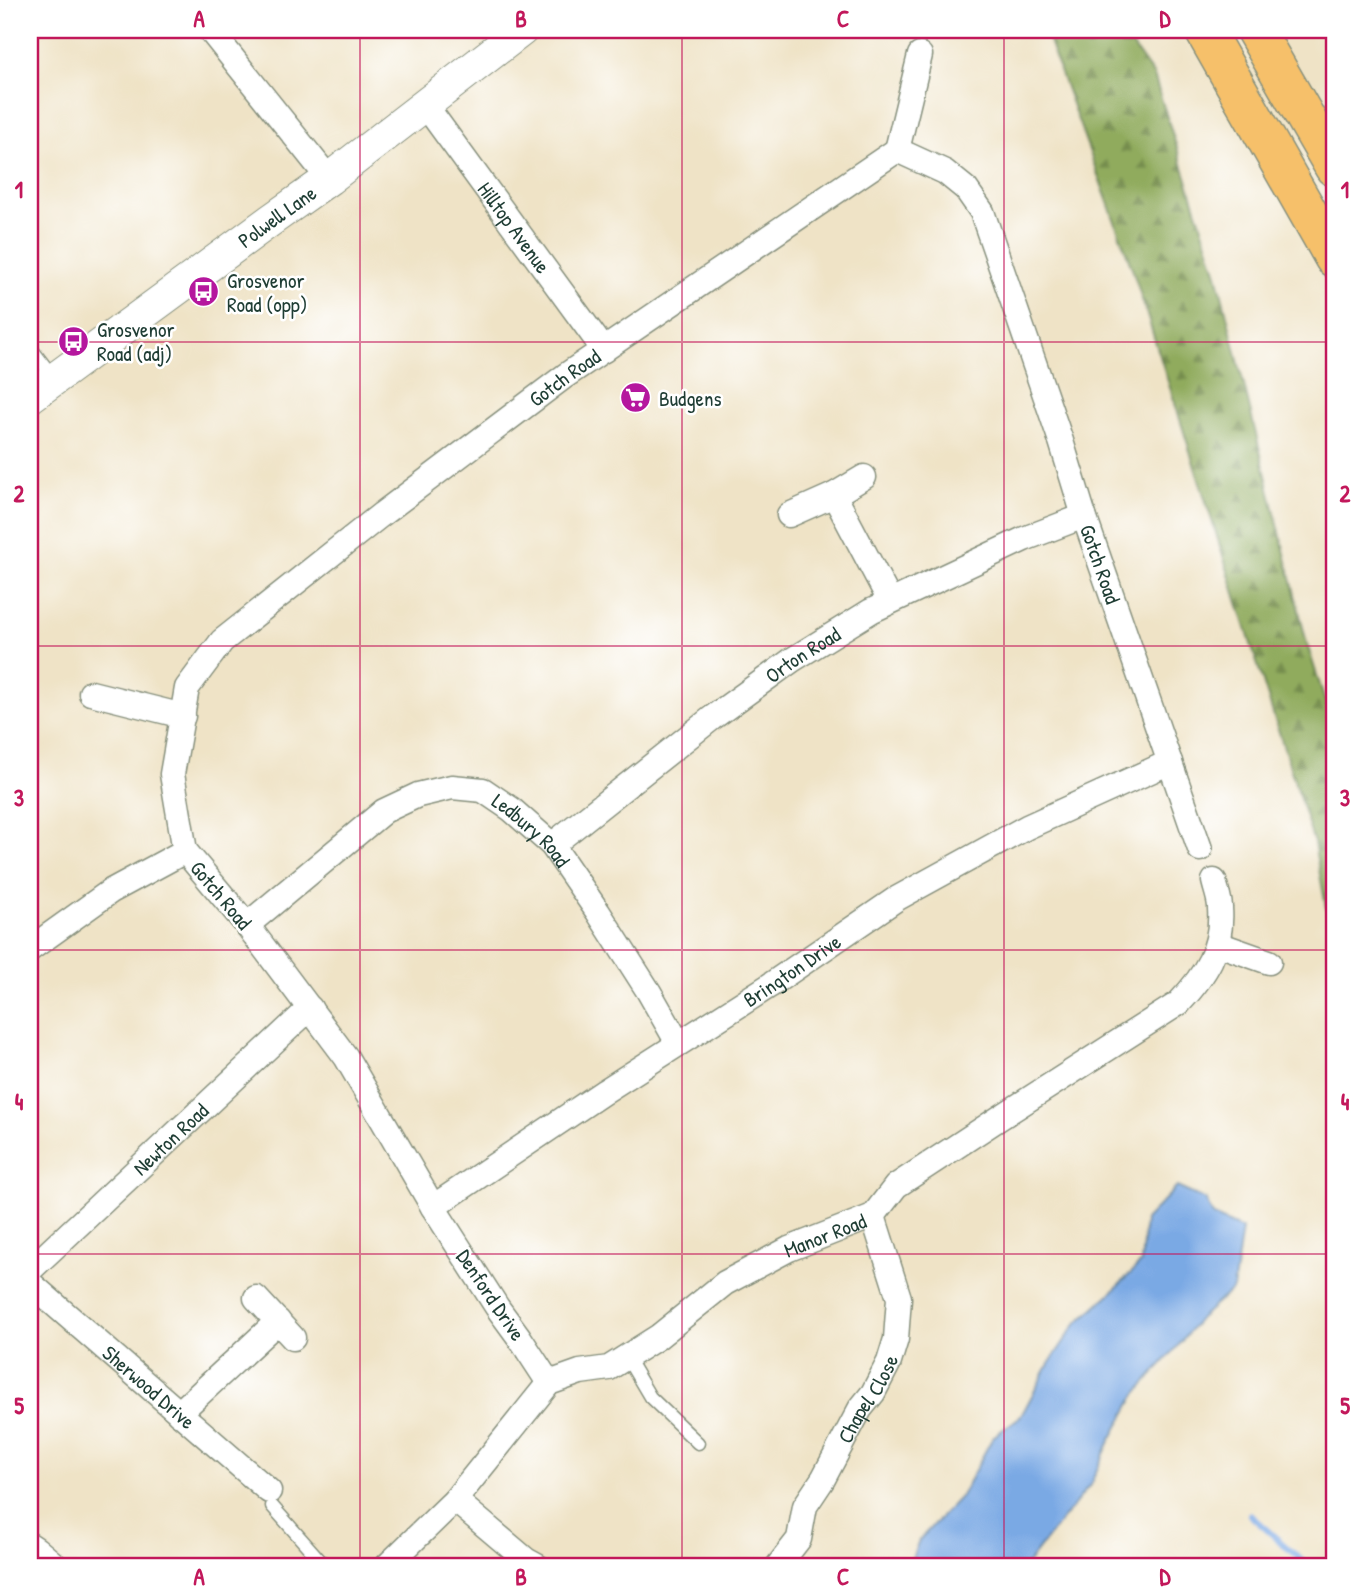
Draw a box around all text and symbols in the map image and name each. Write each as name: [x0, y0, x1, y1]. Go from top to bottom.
text: A: [193, 3, 205, 34]
text: B: [515, 3, 527, 34]
text: C: [837, 3, 849, 34]
text: D: [1160, 3, 1172, 34]
text: 1: [15, 174, 23, 205]
text: 1: [1341, 174, 1349, 205]
street label: Hilltop Avenue: [471, 176, 557, 279]
street label: Polwell Lane: [232, 178, 322, 254]
place label: Grosvenor Road (opp): [227, 266, 307, 319]
bus stop icon: Grosvenor Road (opp): [187, 275, 221, 309]
place label: Grosvenor Road (adj): [97, 315, 175, 368]
bus stop icon: Grosvenor Road (adj): [57, 324, 91, 358]
street label: Gotch Road: [522, 342, 606, 413]
supermarket icon: Budgens: [619, 381, 653, 415]
place label: Budgens: [659, 384, 722, 413]
text: 2: [14, 478, 25, 509]
text: 2: [1340, 478, 1351, 509]
street label: Gotch Road: [1073, 520, 1128, 607]
street label: Orton Road: [759, 619, 846, 689]
text: 3: [14, 782, 24, 813]
text: 3: [1340, 782, 1350, 813]
street label: Ledbury Road: [487, 786, 577, 873]
street label: Gotch Road: [184, 854, 258, 936]
street label: Brington Drive: [737, 927, 846, 1013]
text: 4: [15, 1086, 24, 1117]
text: 4: [1341, 1086, 1350, 1117]
street label: Newton Road: [126, 1096, 214, 1181]
street label: Manor Road: [779, 1206, 870, 1264]
street label: Denford Drive: [450, 1244, 532, 1346]
street label: Sherwood Drive: [97, 1338, 202, 1435]
street label: Chapel Close: [830, 1352, 905, 1448]
text: 5: [14, 1390, 24, 1421]
text: 5: [1340, 1390, 1350, 1421]
text: A: [193, 1561, 205, 1592]
text: B: [515, 1561, 527, 1592]
text: C: [837, 1561, 849, 1592]
text: D: [1160, 1561, 1172, 1592]

